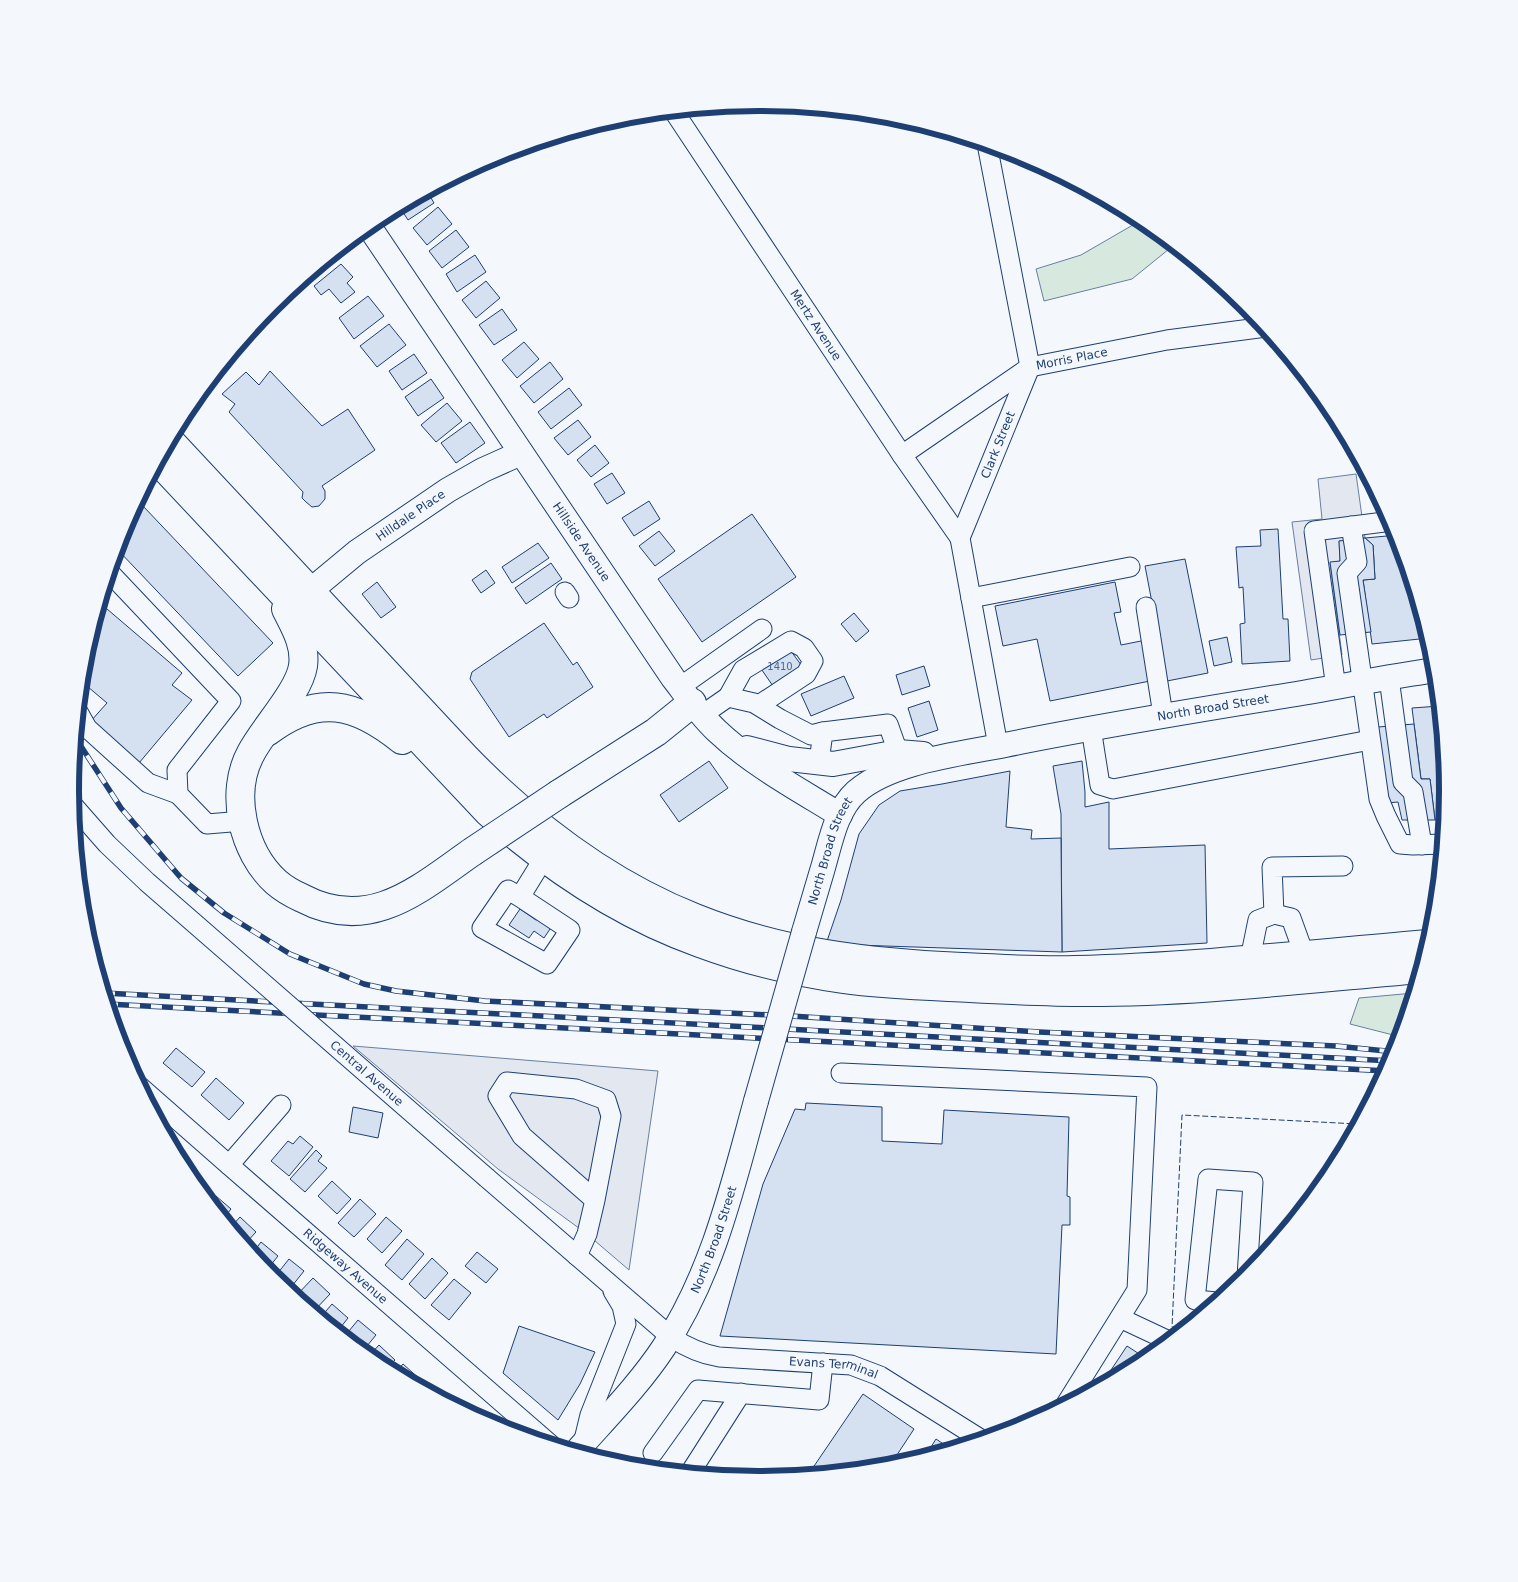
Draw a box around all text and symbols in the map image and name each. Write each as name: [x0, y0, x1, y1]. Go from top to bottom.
street label: Mertz Avenue: [787, 287, 844, 363]
street label: Morris Place: [1035, 345, 1109, 373]
street label: Clark Street: [978, 409, 1018, 481]
street label: Hilldale Place: [373, 487, 448, 544]
street label: Hillside Avenue: [550, 500, 613, 584]
house number: 1410: [767, 661, 793, 672]
street label: North Broad Street: [1156, 692, 1270, 724]
street label: North Broad Street: [805, 794, 855, 907]
street label: Central Avenue: [327, 1038, 406, 1109]
street label: North Broad Street: [688, 1184, 739, 1295]
street label: Ridgeway Avenue: [300, 1226, 390, 1307]
street label: Evans Terminal: [789, 1354, 880, 1382]

